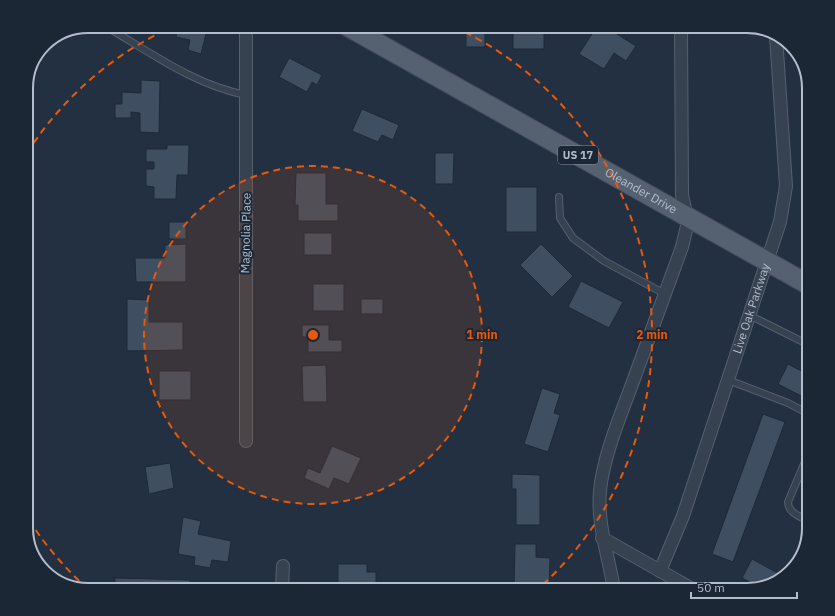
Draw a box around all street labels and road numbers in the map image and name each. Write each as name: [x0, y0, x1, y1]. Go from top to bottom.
road number: US 17: [558, 146, 598, 164]
street label: Oleander Drive: [603, 164, 680, 217]
street label: Magnolia Place: [237, 192, 254, 274]
street label: Live Oak Parkway: [729, 261, 773, 356]

